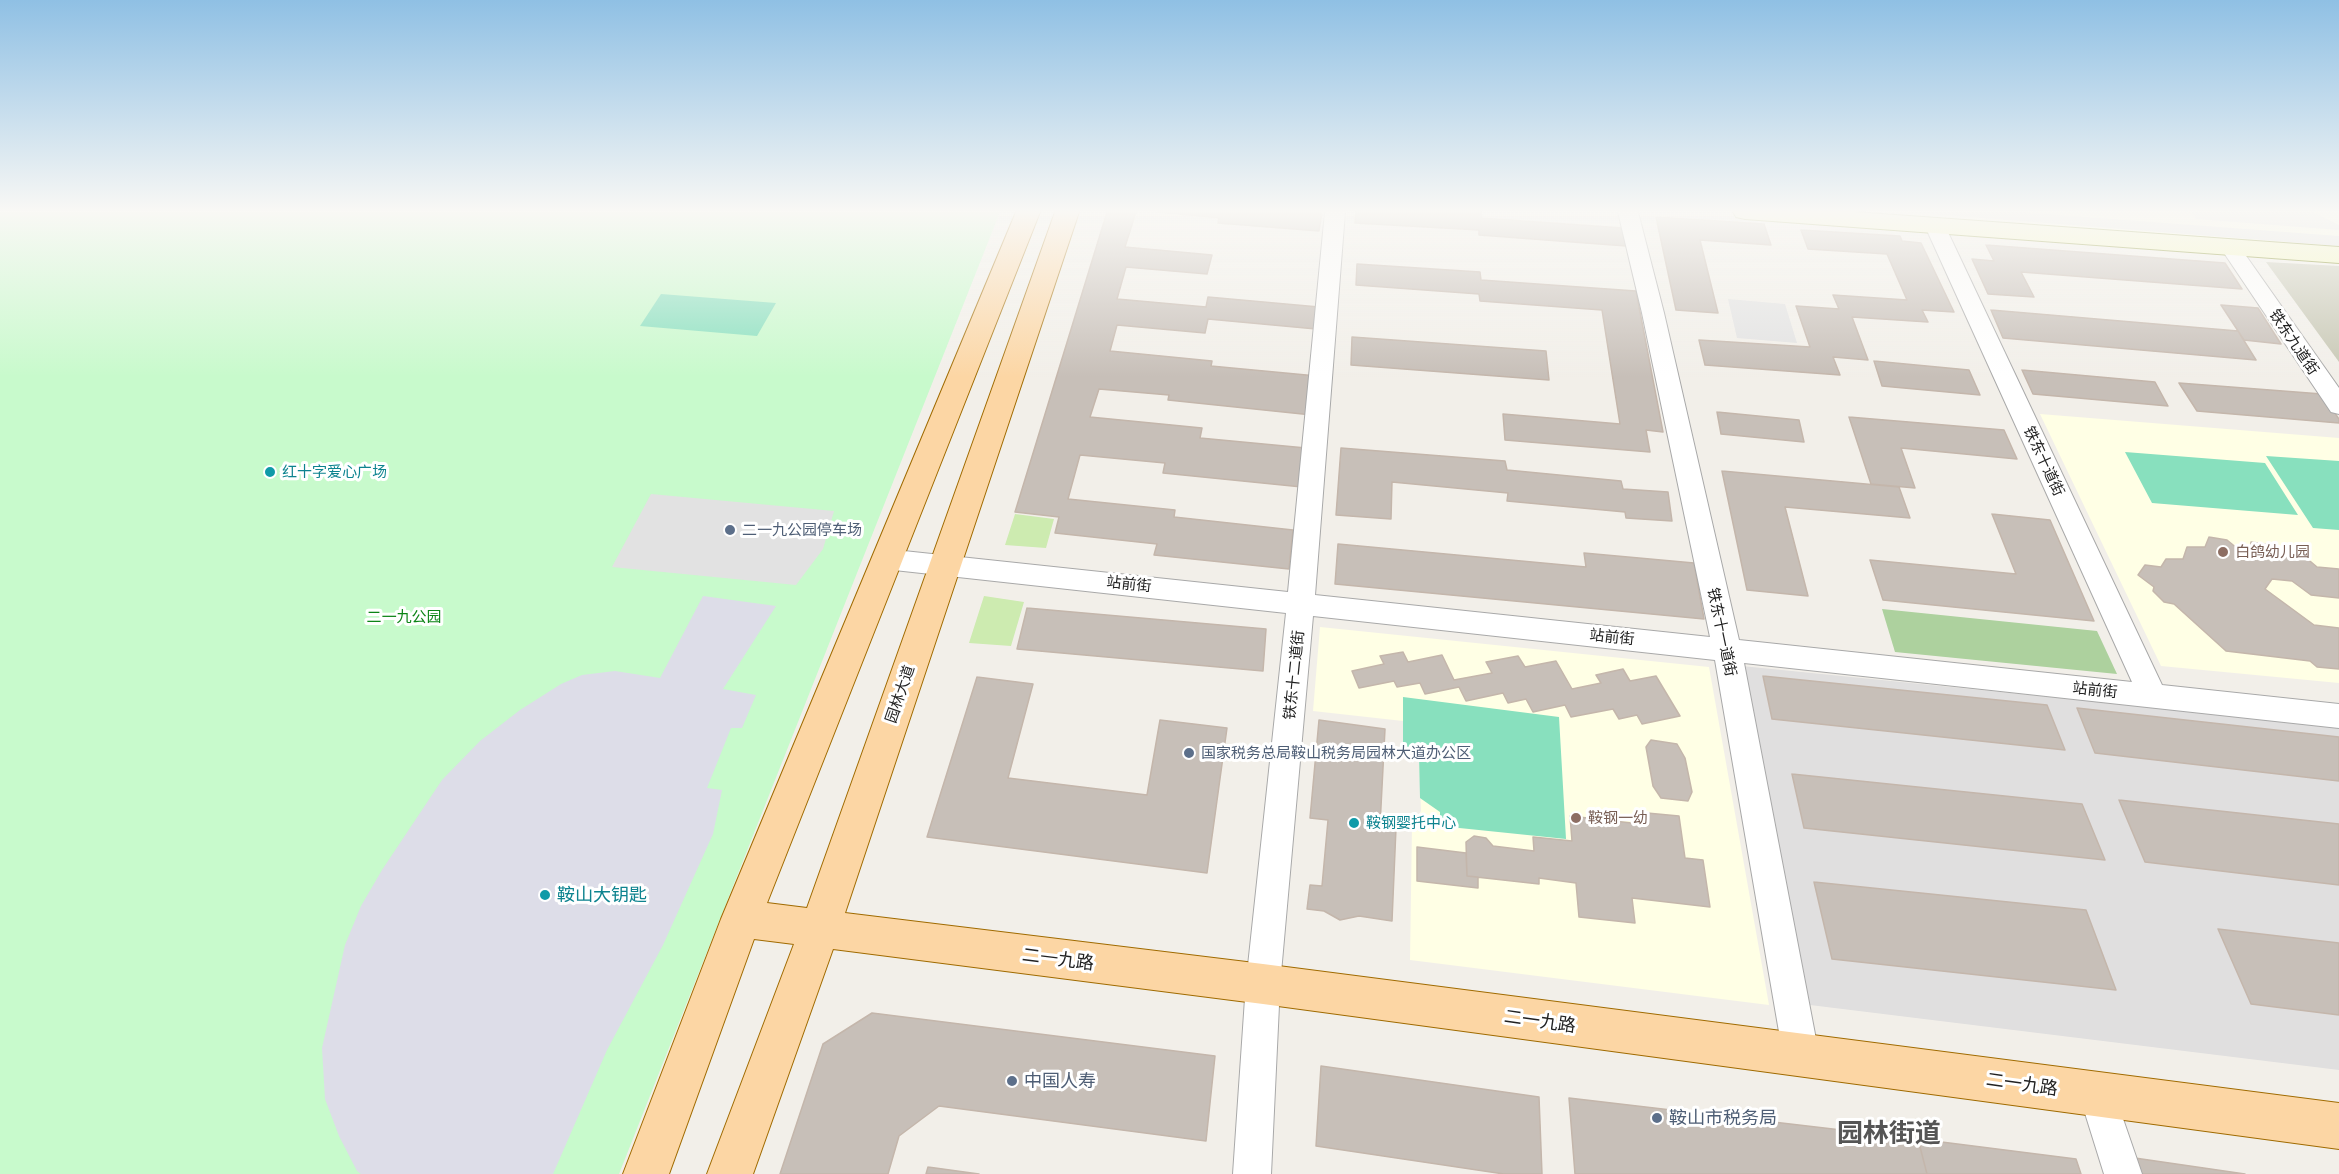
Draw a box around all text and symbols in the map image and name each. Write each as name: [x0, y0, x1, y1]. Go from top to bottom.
street label: 铁东九道街: [2266, 306, 2322, 378]
street label: 铁东十道街: [2020, 423, 2068, 499]
place label: 红十字爱心广场: [282, 463, 387, 481]
marker: 红十字爱心广场: [263, 465, 277, 479]
place label: 二一九公园停车场: [742, 521, 862, 539]
marker: 二一九公园停车场: [723, 523, 737, 537]
place label: 白鸽幼儿园: [2235, 543, 2310, 561]
marker: 白鸽幼儿园: [2216, 545, 2230, 559]
street label: 站前街: [1106, 573, 1152, 595]
street label: 铁东十一道街: [1704, 586, 1740, 678]
park label: 二一九公园: [367, 608, 441, 626]
street label: 站前街: [1589, 626, 1635, 648]
street label: 铁东十二道街: [1280, 629, 1308, 721]
street label: 园林大道: [882, 663, 918, 725]
street label: 站前街: [2072, 679, 2118, 701]
place label: 国家税务总局鞍山税务局园林大道办公区: [1201, 744, 1471, 762]
marker: 国家税务总局鞍山税务局园林大道办公区: [1182, 746, 1196, 760]
place label: 鞍钢一幼: [1588, 809, 1648, 827]
marker: 鞍钢一幼: [1569, 811, 1583, 825]
place label: 鞍钢婴托中心: [1366, 814, 1456, 832]
marker: 鞍钢婴托中心: [1347, 816, 1361, 830]
place label: 鞍山大钥匙: [557, 884, 647, 906]
marker: 鞍山大钥匙: [538, 888, 552, 902]
street label: 二一九路: [1021, 944, 1095, 974]
street label: 二一九路: [1503, 1005, 1577, 1037]
street label: 二一九路: [1985, 1068, 2059, 1100]
place label: 中国人寿: [1024, 1070, 1096, 1092]
marker: 中国人寿: [1005, 1074, 1019, 1088]
place label: 鞍山市税务局: [1669, 1107, 1777, 1129]
marker: 鞍山市税务局: [1650, 1111, 1664, 1125]
district label: 园林街道: [1837, 1117, 1941, 1149]

